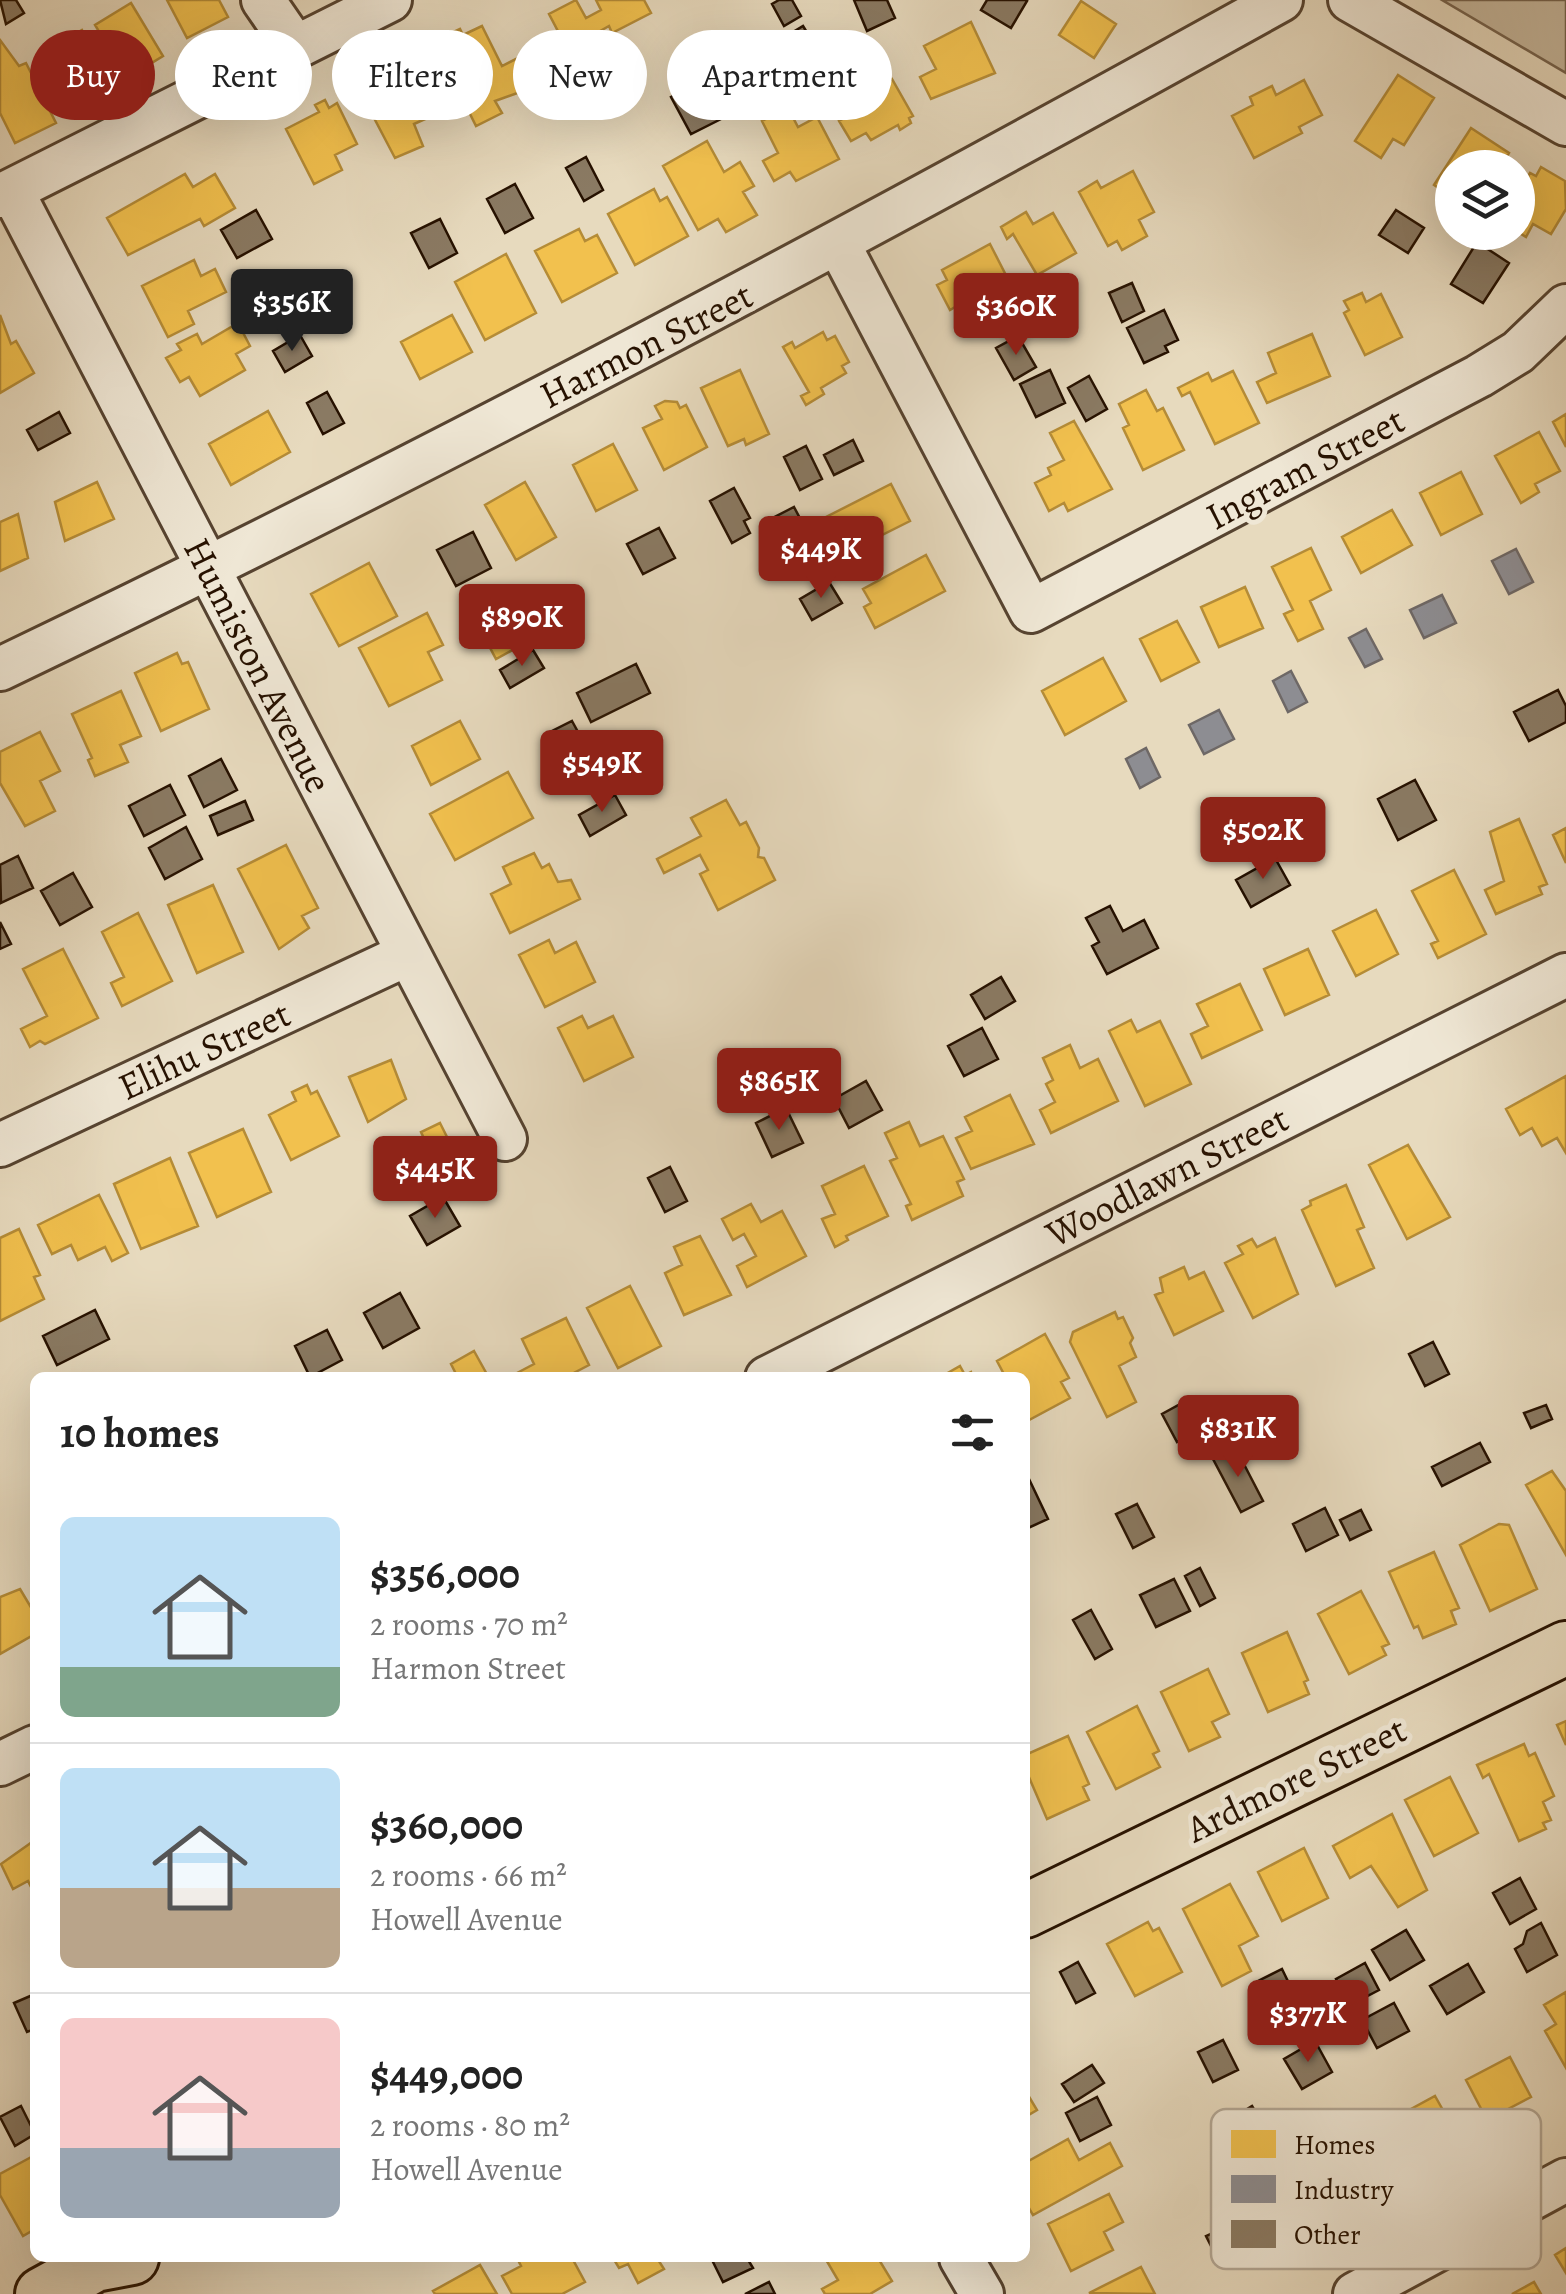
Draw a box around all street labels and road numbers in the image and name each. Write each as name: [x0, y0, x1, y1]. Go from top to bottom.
street label: Harmon Street: [531, 269, 761, 421]
street label: Ingram Street: [1197, 394, 1413, 542]
street label: Humiston Avenue: [171, 529, 345, 801]
street label: Elihu Street: [110, 987, 298, 1113]
street label: Woodlawn Street: [1036, 1093, 1297, 1260]
street label: Ardmore Street: [1176, 1703, 1415, 1855]

